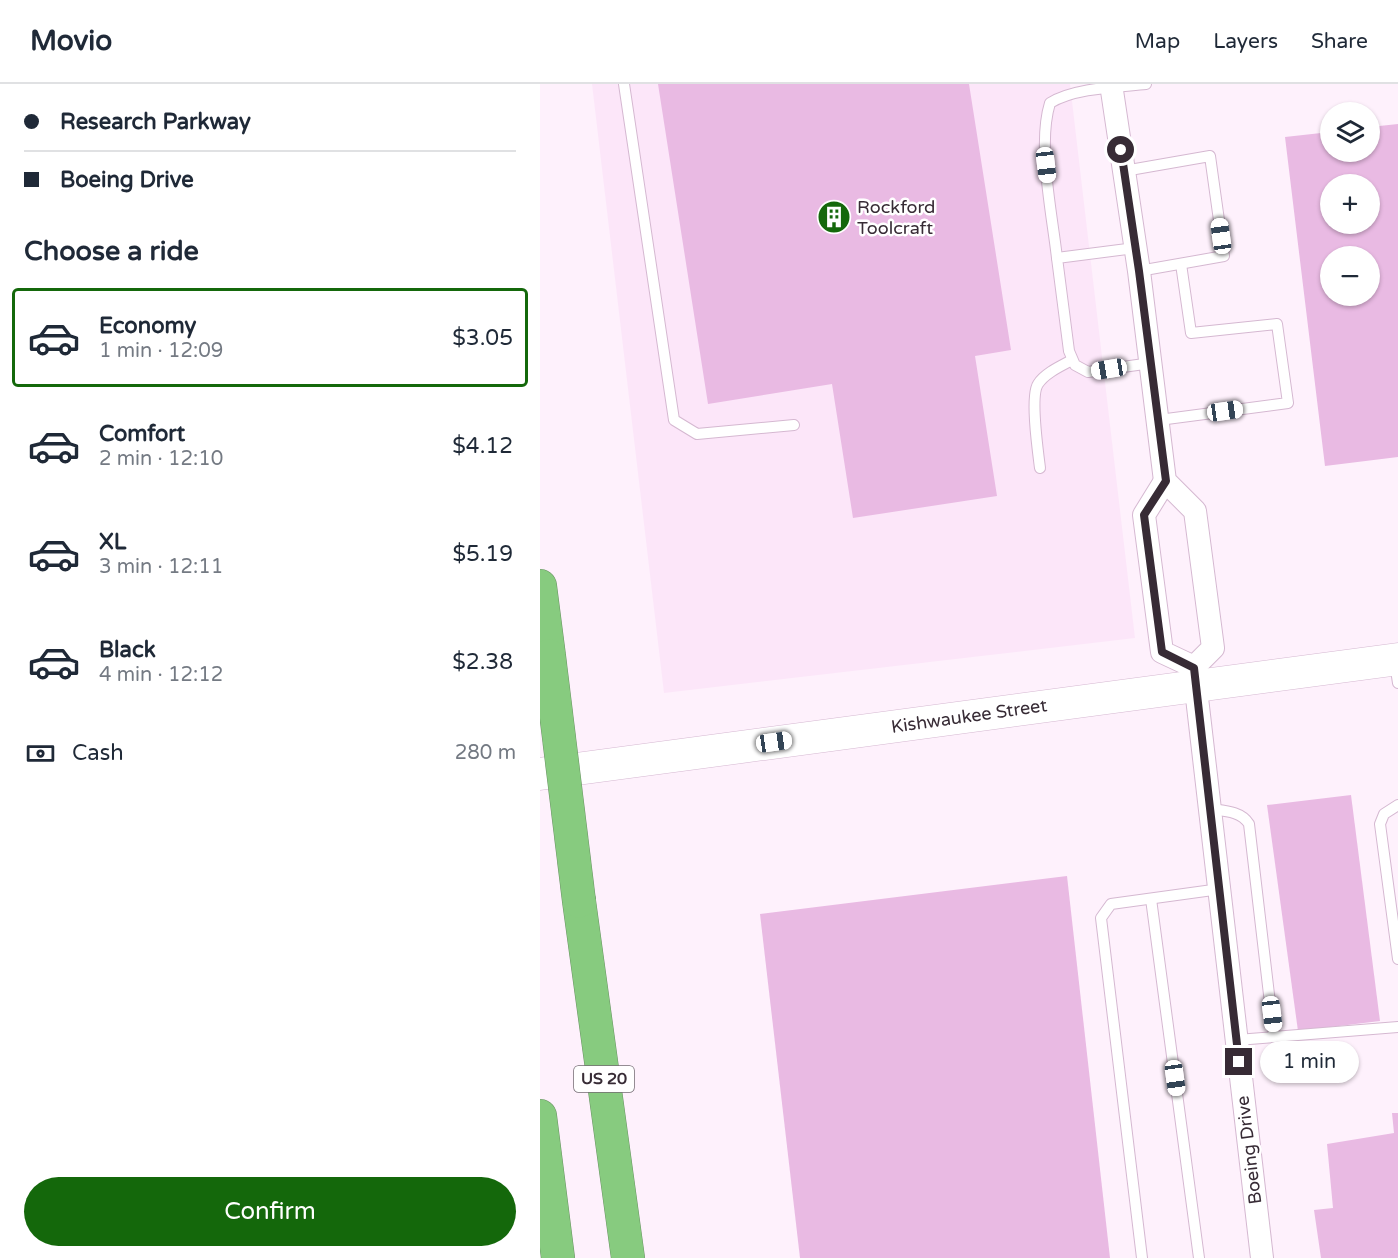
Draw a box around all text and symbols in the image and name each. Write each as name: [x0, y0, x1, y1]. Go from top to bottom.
text: Movio: [30, 24, 112, 58]
text: Map: [1135, 29, 1180, 54]
text: Layers: [1213, 29, 1278, 54]
text: Share: [1311, 29, 1368, 54]
map controls: [1320, 102, 1380, 306]
button: layers: [1320, 102, 1380, 162]
text: Research Parkway: [60, 109, 251, 135]
route start: [1107, 136, 1134, 163]
car: [1035, 146, 1057, 184]
text: Boeing Drive: [60, 167, 194, 193]
button: +: [1320, 174, 1380, 234]
place label: Rockford Toolcraft: [857, 196, 935, 239]
building icon: Rockford Toolcraft: [816, 199, 852, 235]
car: [1210, 217, 1232, 255]
text: Choose a ride: [24, 235, 199, 268]
button: −: [1320, 246, 1380, 306]
icon: car: [27, 311, 81, 365]
text: Economy: [99, 313, 196, 339]
text: $3.05: [452, 325, 513, 351]
text: 1 min · 12:09: [99, 339, 223, 363]
car: [1090, 357, 1128, 381]
car: [1206, 400, 1244, 422]
icon: car: [27, 419, 81, 473]
text: Comfort: [99, 421, 185, 447]
text: $4.12: [452, 433, 513, 459]
text: 2 min · 12:10: [99, 447, 223, 471]
icon: car: [27, 527, 81, 581]
text: XL: [99, 529, 126, 555]
text: $5.19: [452, 541, 513, 567]
text: 3 min · 12:11: [99, 555, 223, 579]
icon: car: [27, 635, 81, 689]
text: Black: [99, 637, 156, 663]
text: $2.38: [452, 649, 513, 675]
text: 4 min · 12:12: [99, 663, 223, 687]
street label: Kishwaukee Street: [890, 694, 1049, 738]
car: [755, 731, 793, 753]
icon: cash: [24, 737, 57, 770]
text: Cash: [72, 740, 124, 766]
text: 280 m: [455, 741, 516, 765]
car: [1261, 995, 1283, 1033]
callout: 1 min: [1260, 1041, 1359, 1083]
route end: [1225, 1048, 1252, 1075]
text: 1 min: [1283, 1050, 1336, 1074]
car: [1164, 1059, 1186, 1097]
road number: US 20: [574, 1066, 634, 1092]
street label: Boeing Drive: [1231, 1094, 1267, 1206]
button: Confirm: [24, 1177, 516, 1246]

